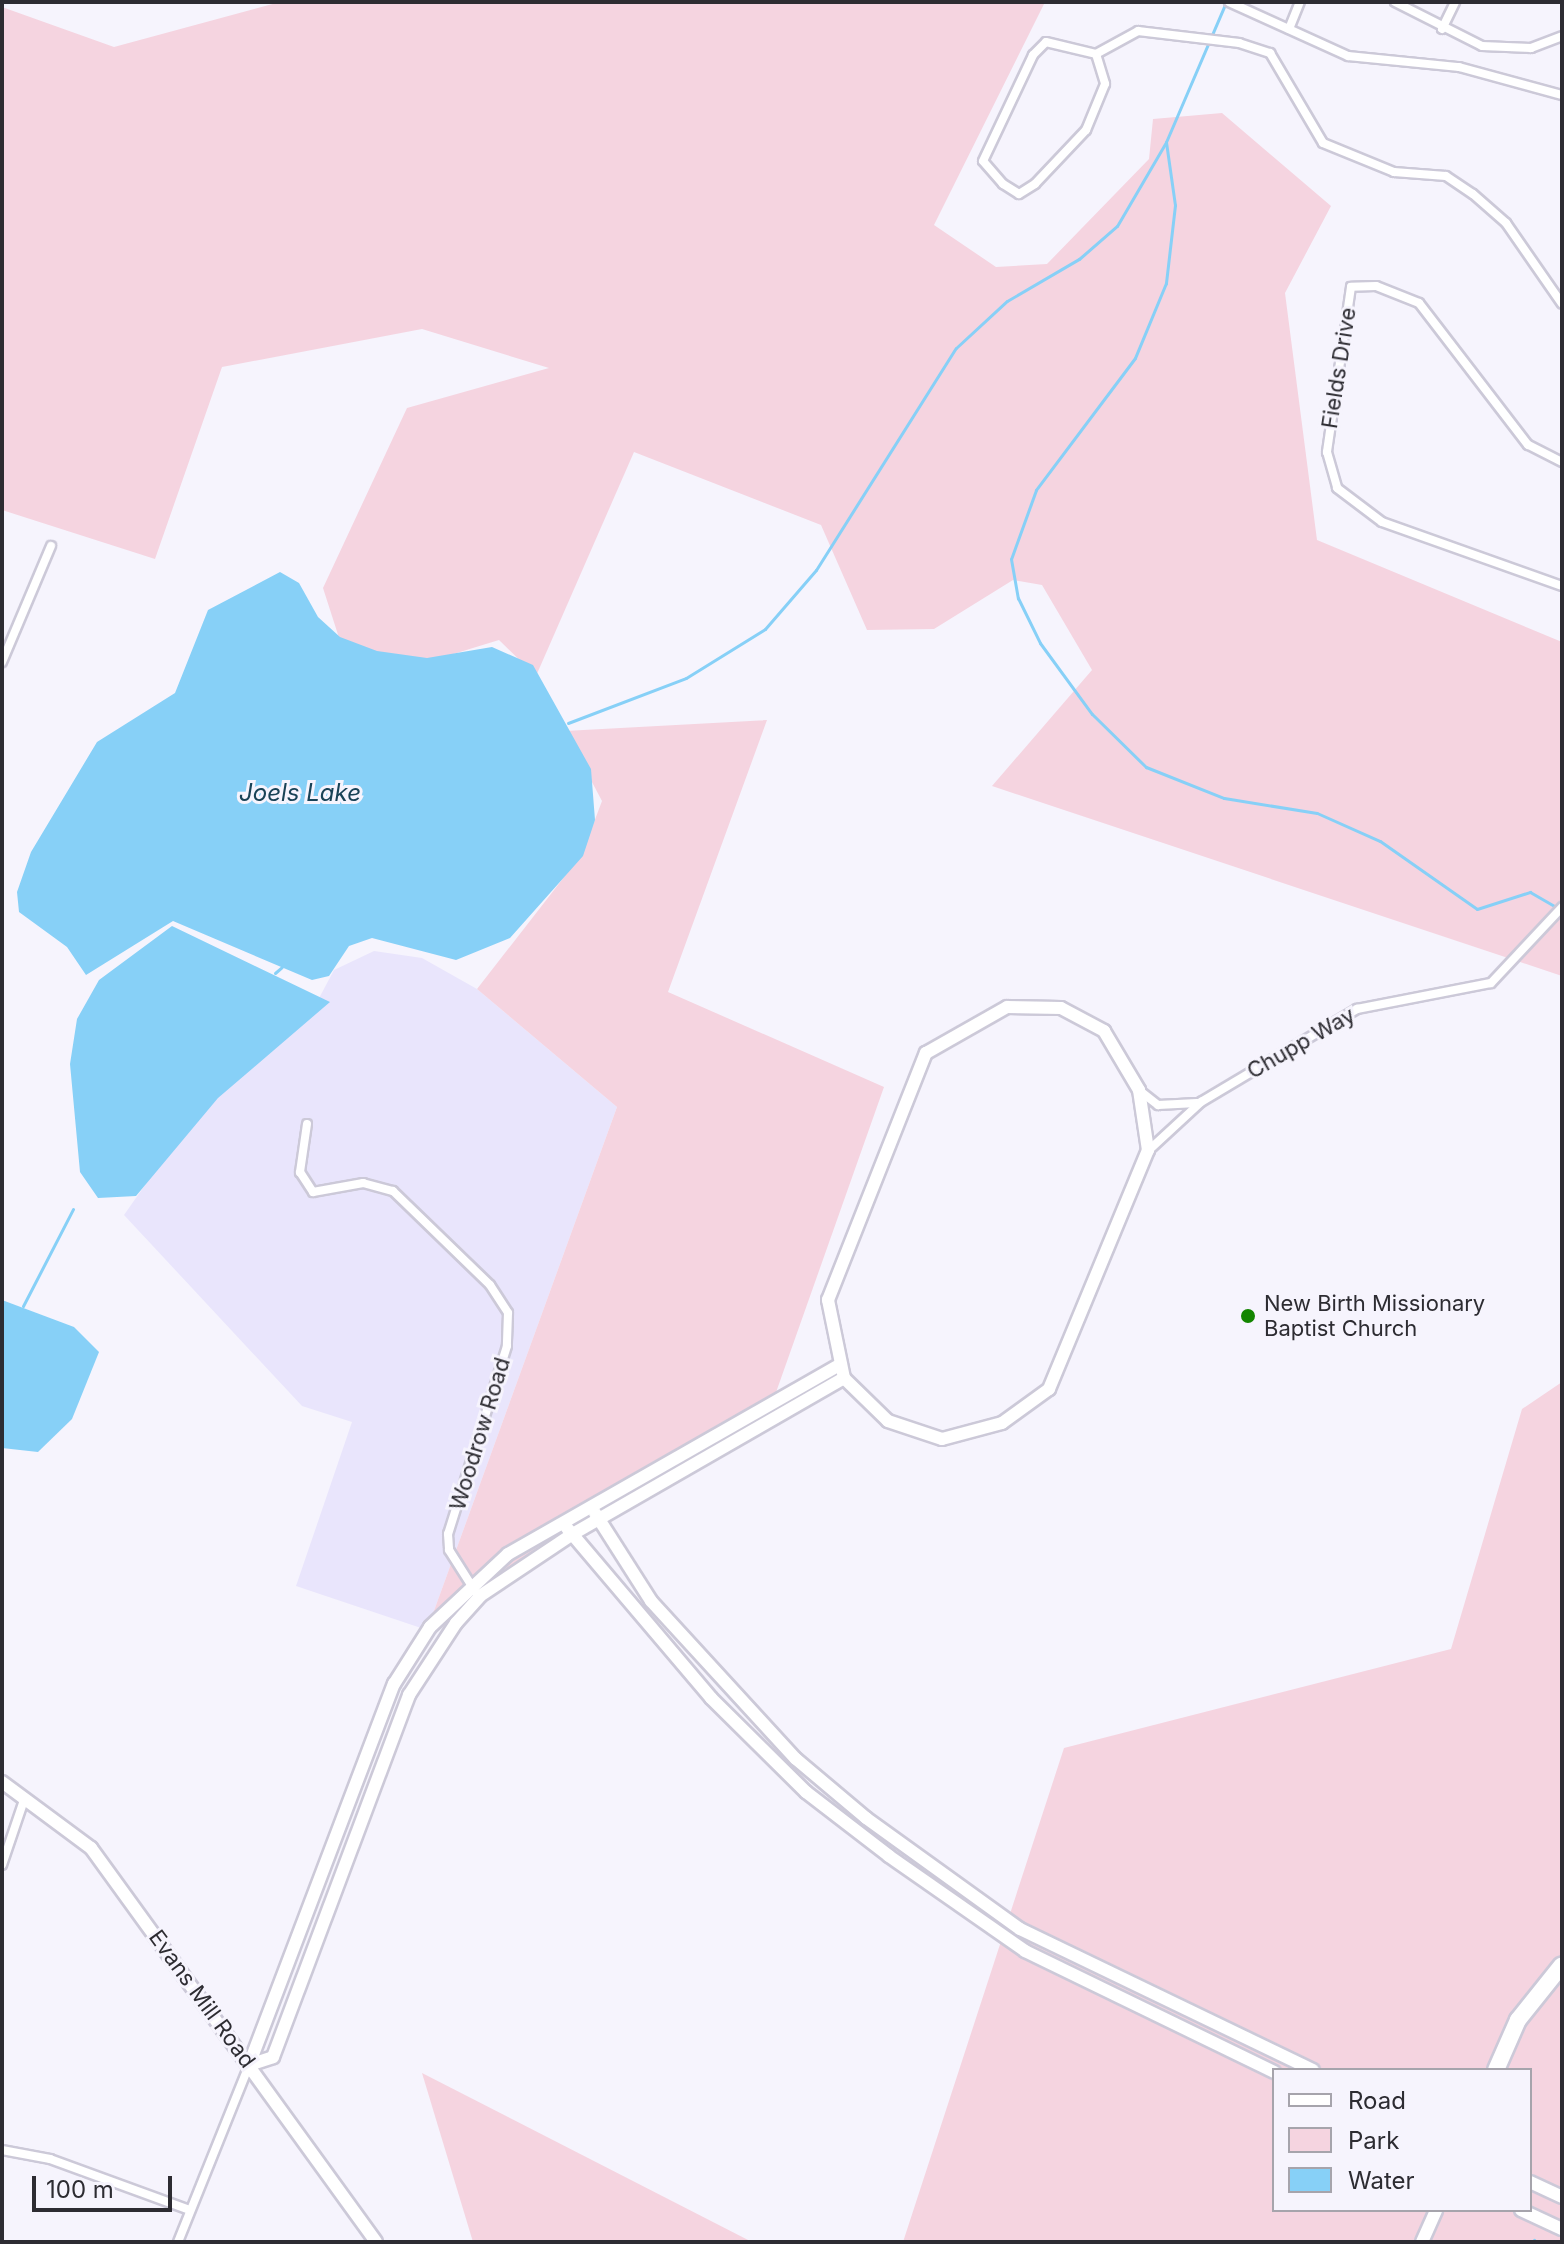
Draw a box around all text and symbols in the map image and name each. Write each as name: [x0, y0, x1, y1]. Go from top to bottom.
street label: Fields Drive: [1316, 306, 1362, 430]
water label: Joels Lake: [239, 779, 361, 807]
street label: Chupp Way: [1242, 1002, 1360, 1084]
place label: New Birth Missionary Baptist Church: [1264, 1290, 1485, 1342]
marker: New Birth Missionary Baptist Church: [1239, 1307, 1257, 1325]
street label: Woodrow Road: [444, 1354, 516, 1514]
street label: Evans Mill Road: [143, 1925, 261, 2073]
legend: [1272, 2068, 1532, 2212]
text: Road: [1348, 2086, 1406, 2115]
text: Park: [1348, 2126, 1399, 2155]
scale bar: [36, 2160, 176, 2210]
text: Water: [1348, 2166, 1415, 2195]
text: 100 m: [46, 2175, 114, 2204]

